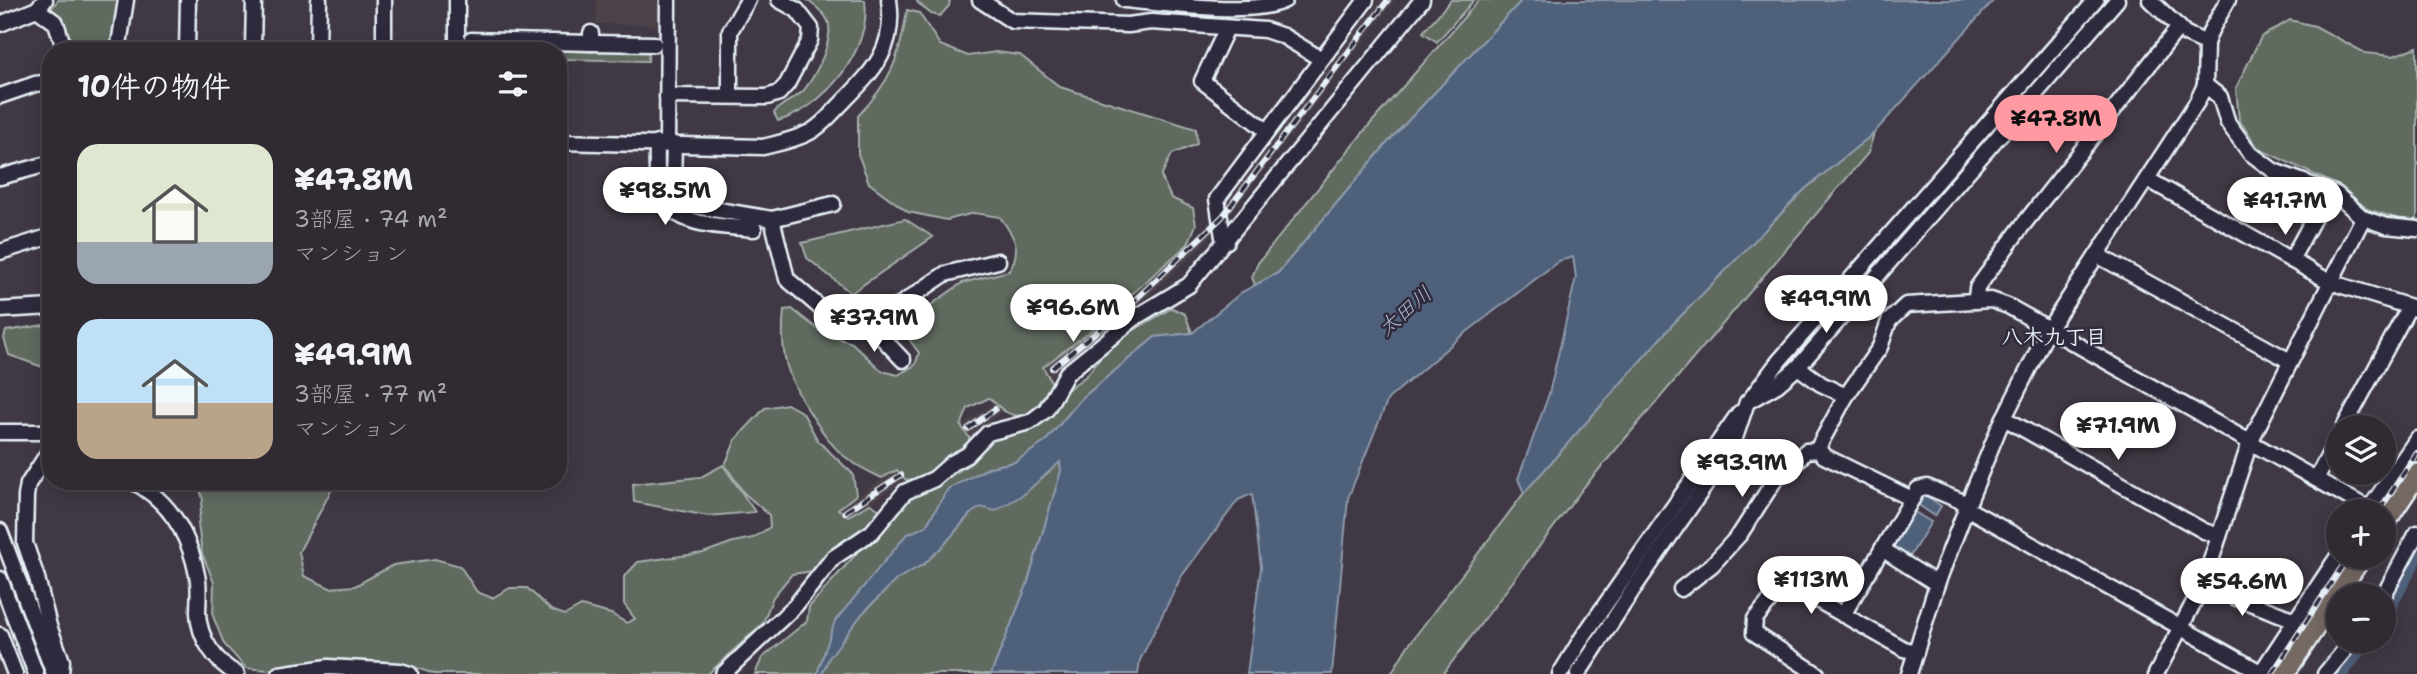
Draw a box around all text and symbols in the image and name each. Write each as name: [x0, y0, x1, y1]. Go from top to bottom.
icon: filters: [494, 65, 532, 103]
text: 10件の物件: [77, 66, 231, 107]
pin: ¥47.8M: [1999, 96, 2113, 155]
text: ¥47.8M: [2010, 103, 2102, 133]
text: ¥47.8M: [294, 159, 413, 200]
pin: ¥98.5M: [608, 168, 722, 227]
icon: home: [133, 172, 217, 256]
text: ¥98.5M: [619, 175, 711, 205]
pin: ¥41.7M: [2228, 177, 2342, 237]
text: ¥41.7M: [2243, 185, 2327, 215]
text: 3部屋 · 74 m²: [294, 204, 448, 234]
text: マンション: [294, 238, 408, 268]
pin: ¥49.9M: [1769, 276, 1883, 335]
water label: 太田川: [1372, 280, 1438, 342]
text: ¥49.9M: [1781, 283, 1871, 313]
pin: ¥96.6M: [1016, 284, 1130, 344]
text: ¥96.6M: [1026, 292, 1120, 322]
pin: ¥37.9M: [817, 294, 931, 354]
text: ¥37.9M: [830, 302, 918, 332]
district label: 八木九丁目: [2002, 323, 2107, 351]
text: ¥49.9M: [294, 334, 412, 375]
icon: home: [133, 347, 217, 431]
text: 3部屋 · 77 m²: [294, 379, 447, 409]
pin: ¥71.9M: [2061, 402, 2175, 462]
text: ¥71.9M: [2076, 410, 2160, 440]
text: マンション: [294, 413, 408, 443]
map controls: [2326, 415, 2396, 653]
button: layers: [2326, 415, 2396, 485]
pin: ¥93.9M: [1685, 440, 1799, 499]
text: ¥93.9M: [1697, 447, 1787, 477]
button: +: [2326, 499, 2396, 569]
pin: ¥113M: [1762, 556, 1860, 616]
pin: ¥54.6M: [2185, 558, 2299, 618]
text: ¥113M: [1773, 564, 1849, 594]
text: ¥54.6M: [2197, 566, 2287, 596]
button: −: [2326, 583, 2396, 653]

